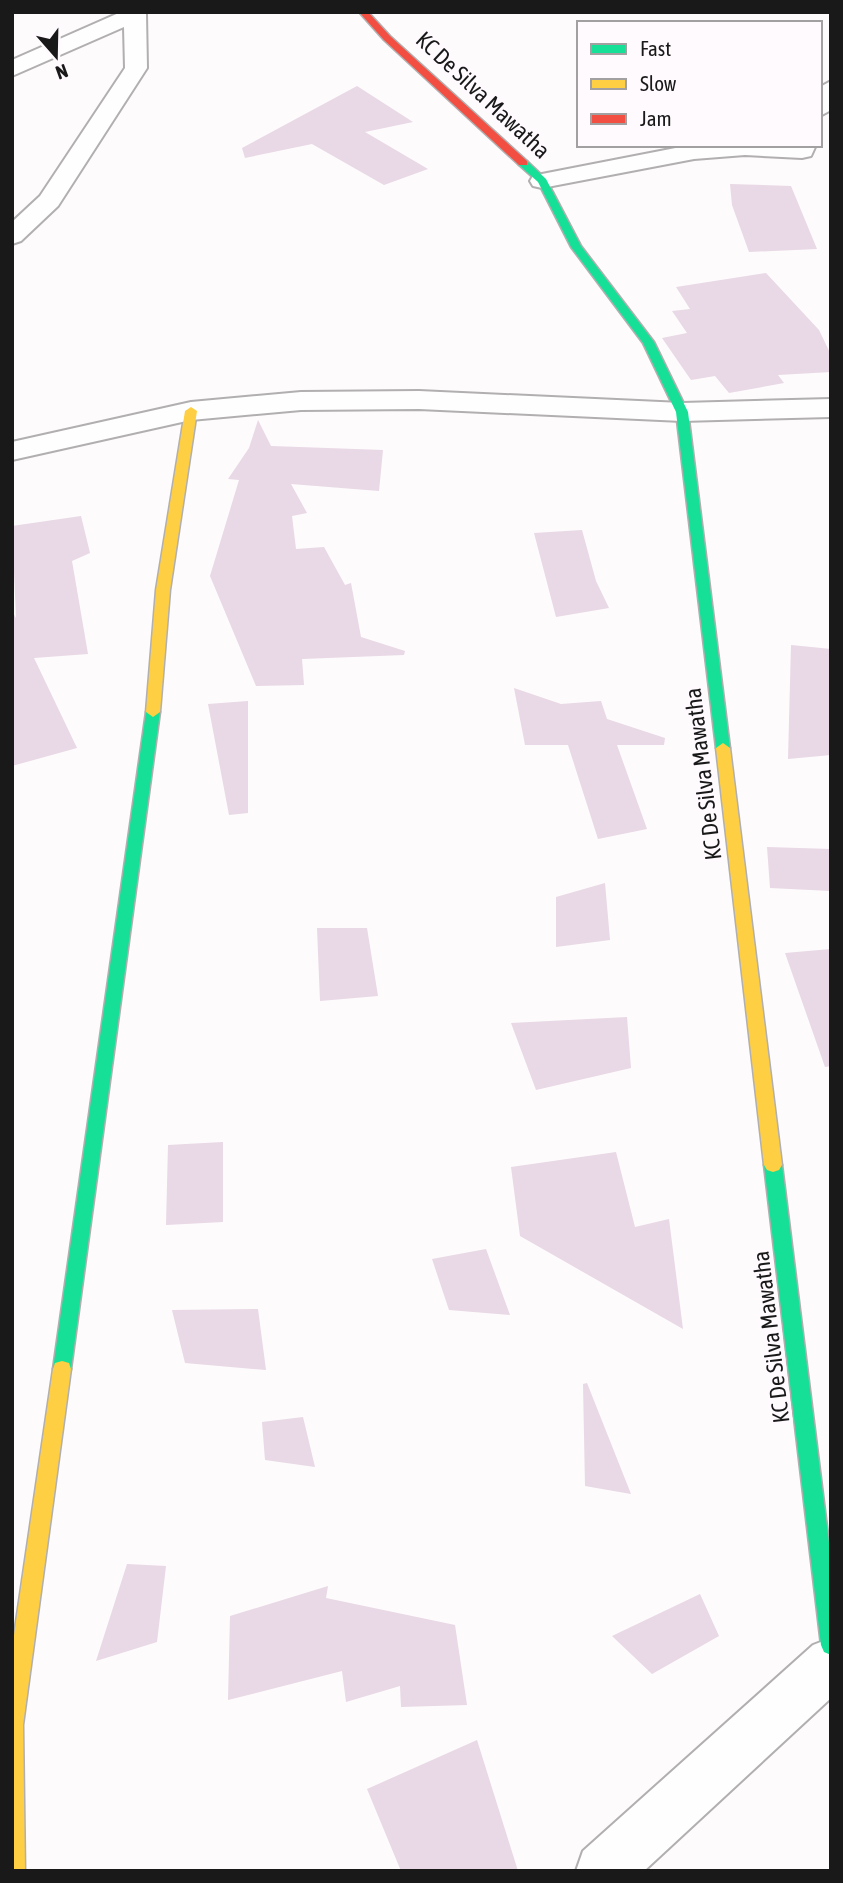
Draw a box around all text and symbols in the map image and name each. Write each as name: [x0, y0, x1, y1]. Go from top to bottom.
north arrow: [21, 21, 91, 91]
legend: [577, 21, 822, 147]
street label: KC De Silva Mawatha: [411, 26, 555, 164]
text: Fast: [640, 36, 671, 60]
text: N: [53, 60, 71, 84]
text: Slow: [640, 71, 677, 95]
text: Jam: [640, 106, 672, 130]
street label: KC De Silva Mawatha: [680, 686, 726, 862]
street label: KC De Silva Mawatha: [748, 1249, 794, 1425]

